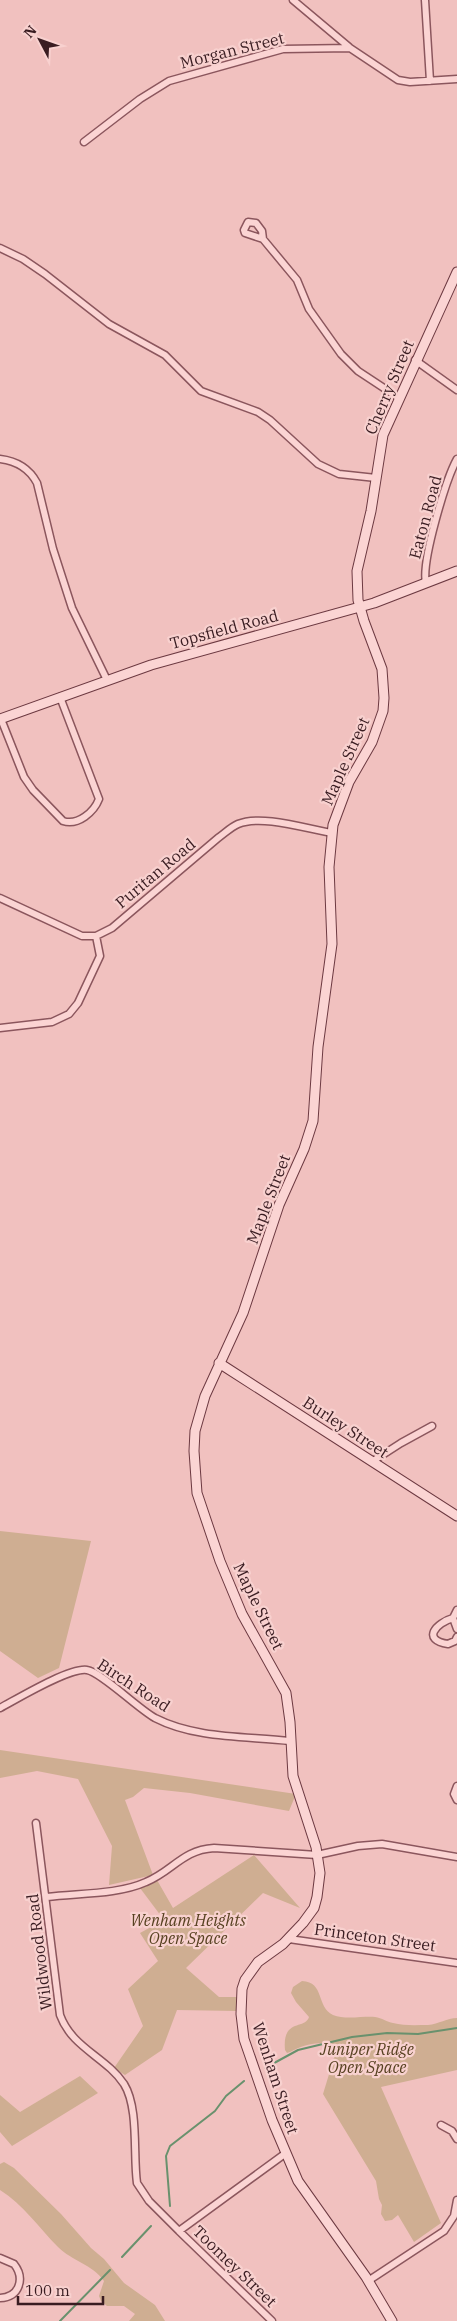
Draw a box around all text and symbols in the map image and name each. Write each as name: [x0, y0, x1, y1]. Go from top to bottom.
north arrow: [15, 15, 65, 65]
text: N: [20, 21, 41, 42]
street label: Morgan Street: [178, 27, 286, 73]
street label: Cherry Street: [360, 336, 418, 437]
street label: Eaton Road: [404, 473, 446, 561]
street label: Topsfield Road: [168, 605, 281, 653]
street label: Maple Street: [317, 713, 374, 808]
street label: Puritan Road: [111, 834, 199, 912]
street label: Maple Street: [242, 1151, 294, 1247]
street label: Burley Street: [299, 1392, 393, 1462]
street label: Maple Street: [229, 1559, 289, 1653]
street label: Birch Road: [94, 1654, 174, 1716]
street label: Wildwood Road: [22, 1892, 56, 2011]
park label: Wenham Heights Open Space: [130, 1910, 246, 1948]
street label: Princeton Street: [313, 1919, 437, 1955]
street label: Wenham Street: [249, 2020, 304, 2137]
park label: Juniper Ridge Open Space: [319, 2039, 414, 2077]
street label: Toomey Street: [189, 2221, 281, 2311]
scale bar: [18, 2274, 102, 2306]
text: 100 m: [25, 2281, 70, 2300]

